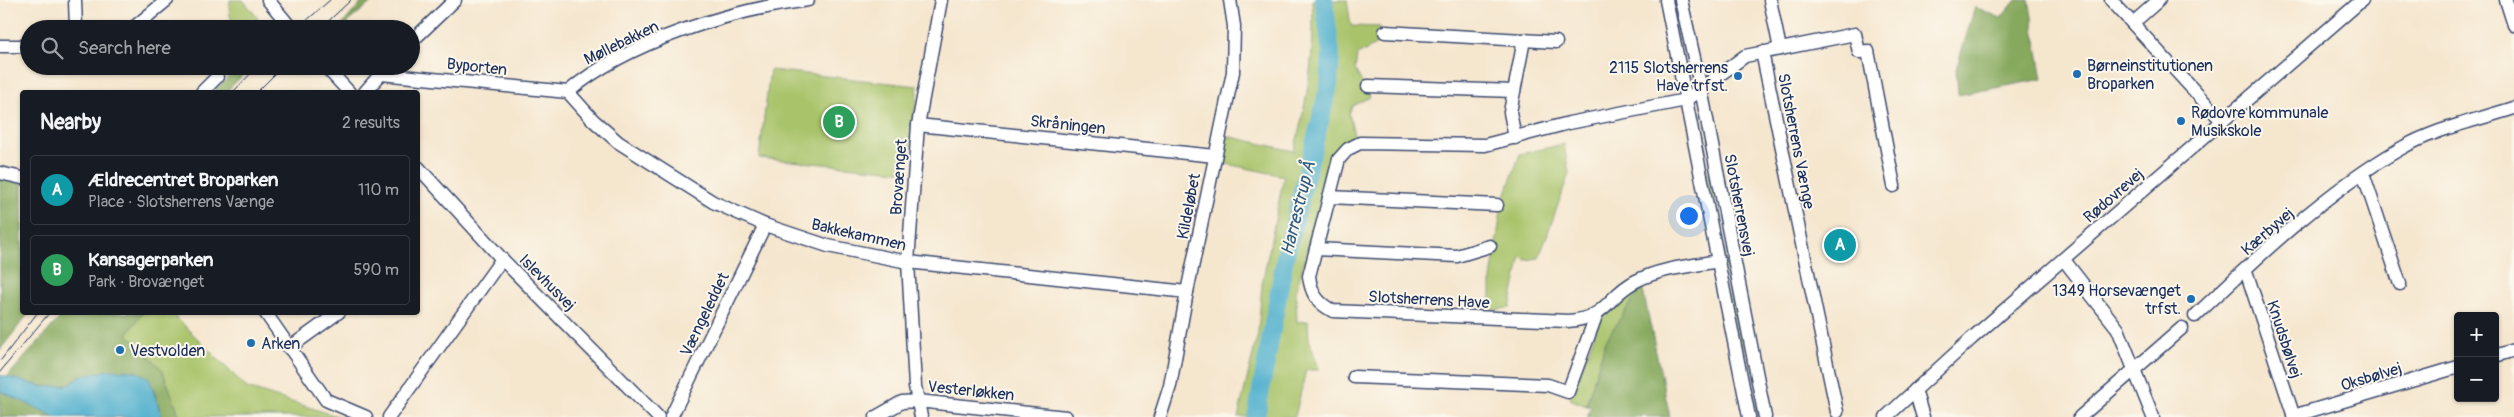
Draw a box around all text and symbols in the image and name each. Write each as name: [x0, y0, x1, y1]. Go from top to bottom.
street label: Møllebakken: [581, 16, 662, 70]
search box: [20, 20, 420, 75]
icon: search: [38, 34, 66, 62]
text: Search here: [78, 36, 171, 60]
street label: Byporten: [446, 54, 508, 80]
place label: Børneinstitutionen Broparken: [2087, 56, 2213, 94]
place label: 2115 Slotsherrens Have trfst.: [1609, 58, 1728, 96]
marker: Børneinstitutionen Broparken: [2071, 68, 2083, 80]
marker: 2115 Slotsherrens Have trfst.: [1732, 70, 1744, 82]
street label: Slotsherrens Vænge: [1773, 72, 1819, 211]
pin: B: [823, 103, 855, 141]
place label: Rødovre kommunale Musikskole: [2191, 103, 2328, 141]
text: Nearby: [40, 109, 101, 136]
street label: Skråningen: [1029, 111, 1106, 139]
text: 2 results: [342, 113, 400, 133]
marker: Rødovre kommunale Musikskole: [2175, 115, 2187, 127]
street label: Brovænget: [886, 138, 912, 216]
street label: Slotsherrensvej: [1719, 152, 1759, 258]
water label: Harrestrup Å: [1275, 158, 1321, 258]
street label: Rødovrevej: [2079, 164, 2148, 227]
text: Ældrecentret Broparken: [88, 168, 278, 192]
street label: Kildeløbet: [1173, 171, 1205, 241]
text: A: [52, 180, 62, 200]
text: 110 m: [358, 180, 399, 200]
text: Place · Slotsherrens Vænge: [88, 192, 274, 212]
your location: [1676, 203, 1702, 229]
street label: Kærbyvej: [2237, 203, 2298, 260]
street label: Bakkekammen: [809, 214, 908, 256]
pin: A: [1824, 226, 1856, 264]
text: Kansagerparken: [88, 248, 213, 272]
street label: Islevhusvej: [515, 250, 580, 315]
text: B: [52, 260, 62, 280]
text: 590 m: [353, 260, 399, 280]
street label: Vængeleddet: [676, 269, 734, 360]
text: Park · Brovænget: [88, 272, 204, 292]
place label: 1349 Horsevænget trfst.: [2052, 281, 2182, 319]
street label: Slotsherrens Have: [1368, 287, 1490, 313]
marker: 1349 Horsevænget trfst.: [2185, 293, 2197, 305]
street label: Knudsbølvej: [2262, 298, 2306, 381]
map controls: [2454, 312, 2499, 402]
button: +: [2454, 312, 2499, 357]
place label: Arken: [261, 334, 300, 354]
marker: Arken: [245, 337, 257, 349]
place label: Vestvolden: [130, 341, 205, 361]
marker: Vestvolden: [114, 344, 126, 356]
button: −: [2454, 357, 2499, 402]
street label: Oksbølvej: [2338, 358, 2404, 396]
street label: Vesterløkken: [927, 376, 1015, 405]

